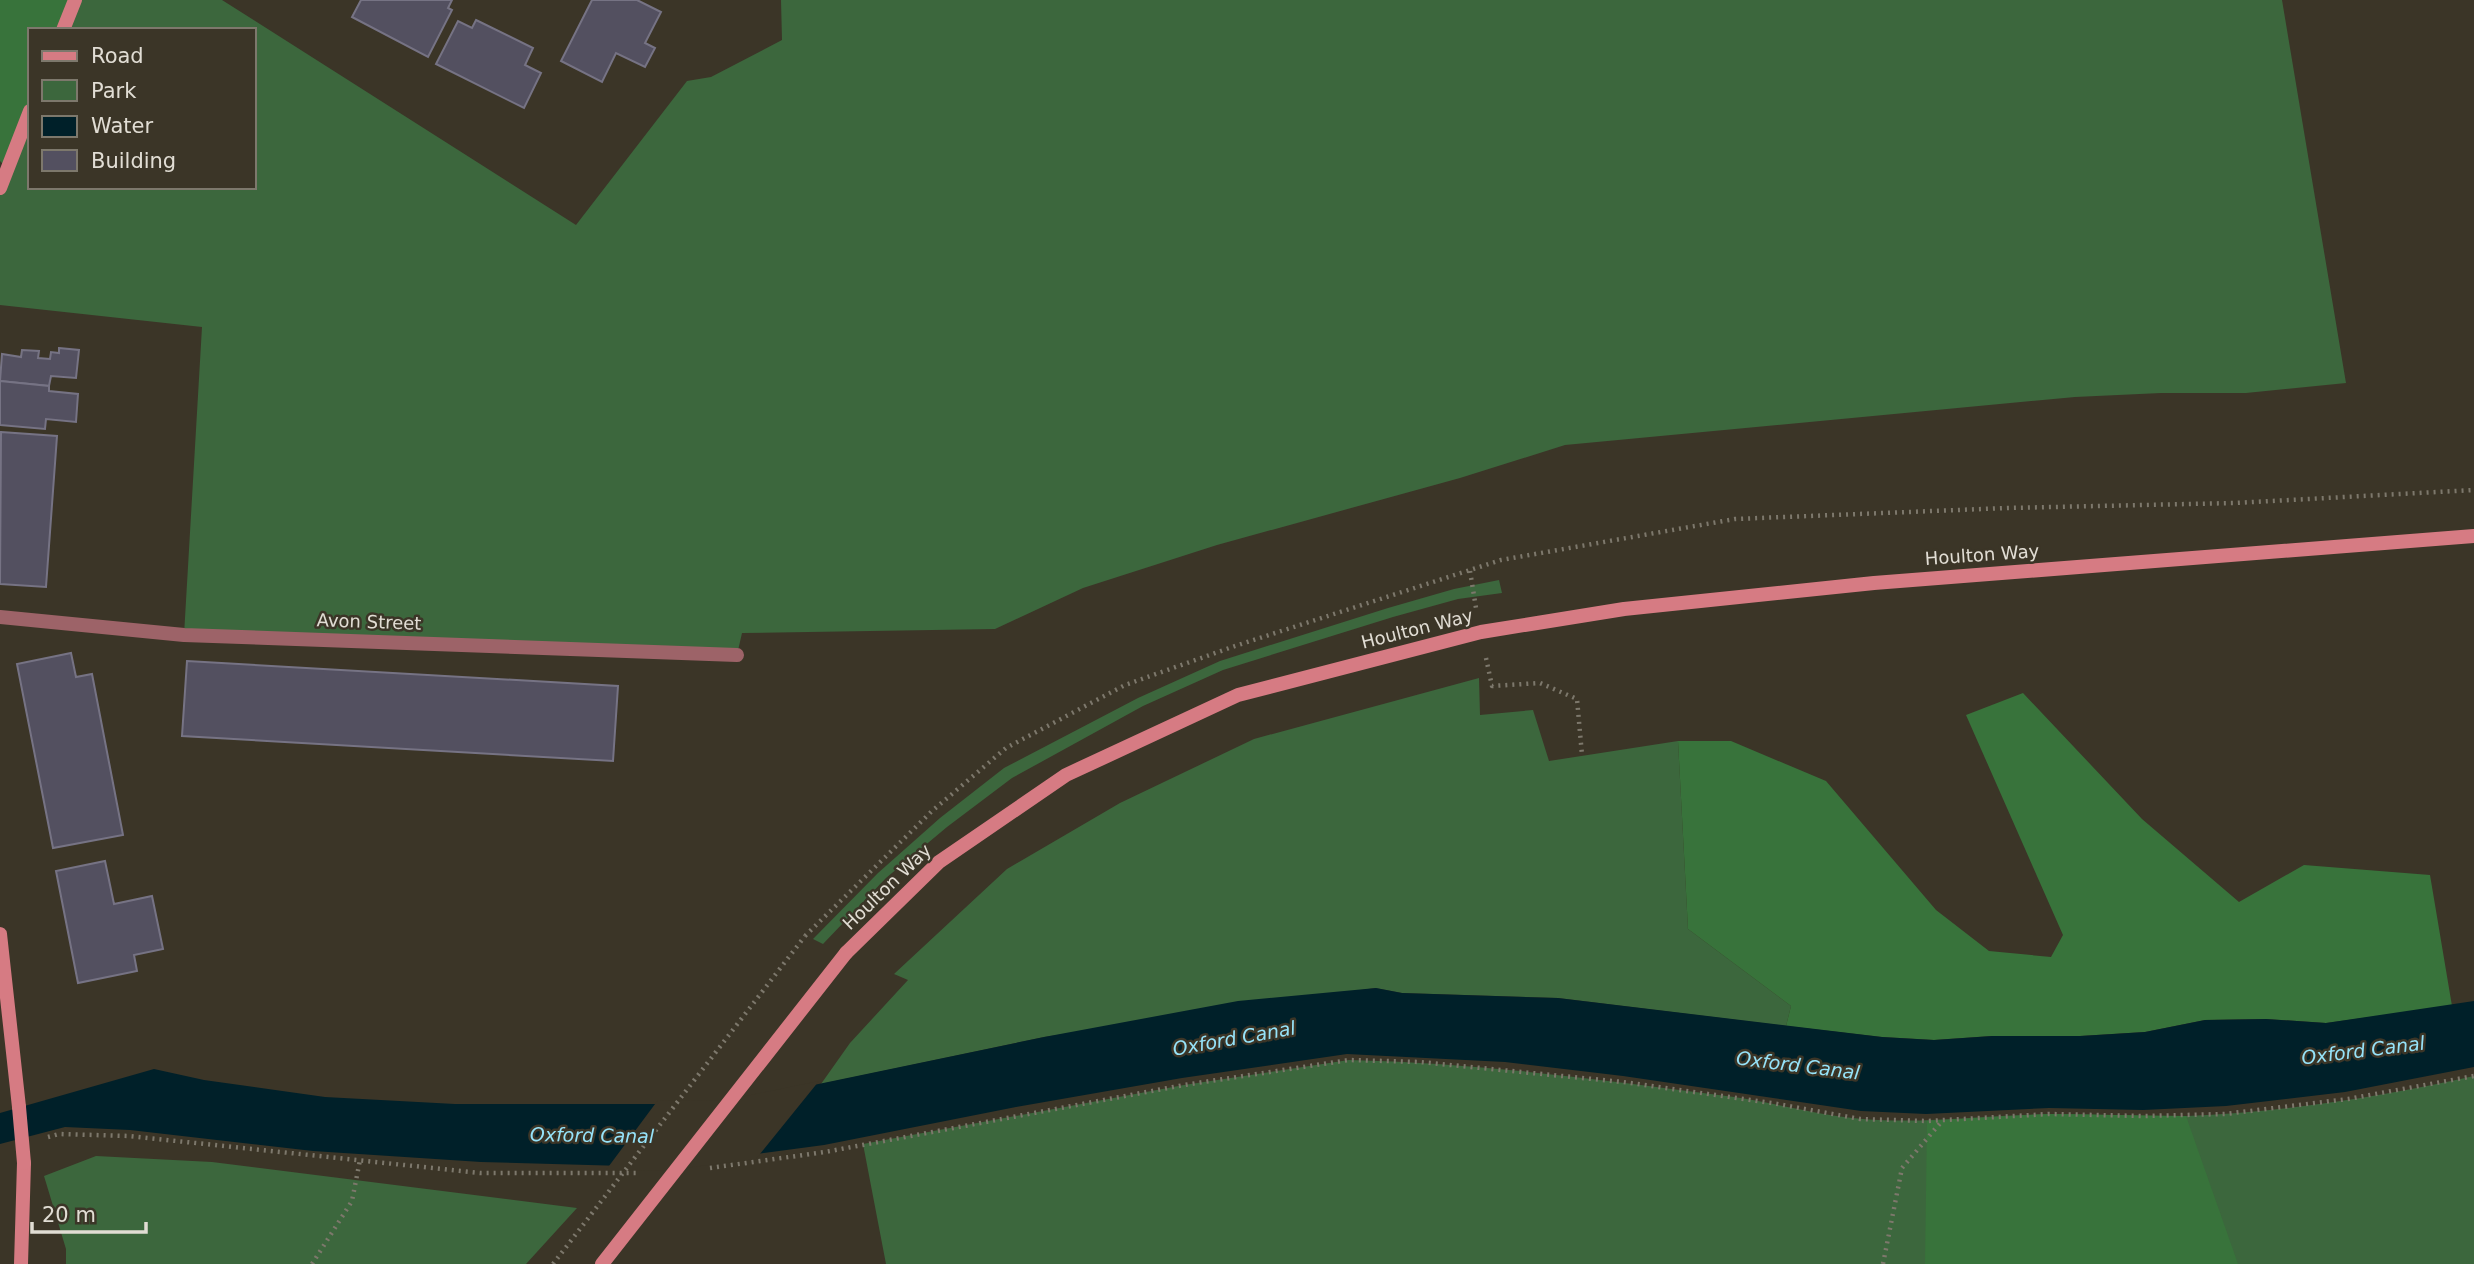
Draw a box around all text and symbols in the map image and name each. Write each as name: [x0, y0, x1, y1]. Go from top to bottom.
legend: [28, 28, 256, 189]
text: Road: [91, 44, 144, 68]
text: Park: [91, 79, 137, 103]
text: Water: [91, 114, 153, 138]
text: Building: [91, 149, 176, 173]
street label: Houlton Way: [1924, 540, 2040, 569]
street label: Houlton Way: [1359, 604, 1475, 653]
street label: Avon Street: [316, 609, 422, 634]
street label: Houlton Way: [838, 839, 935, 934]
water label: Oxford Canal: [1171, 1016, 1298, 1060]
water label: Oxford Canal: [2300, 1031, 2427, 1068]
water label: Oxford Canal: [1735, 1047, 1862, 1084]
water label: Oxford Canal: [530, 1123, 655, 1147]
scale bar: [32, 1190, 145, 1234]
text: 20 m: [42, 1203, 96, 1227]

